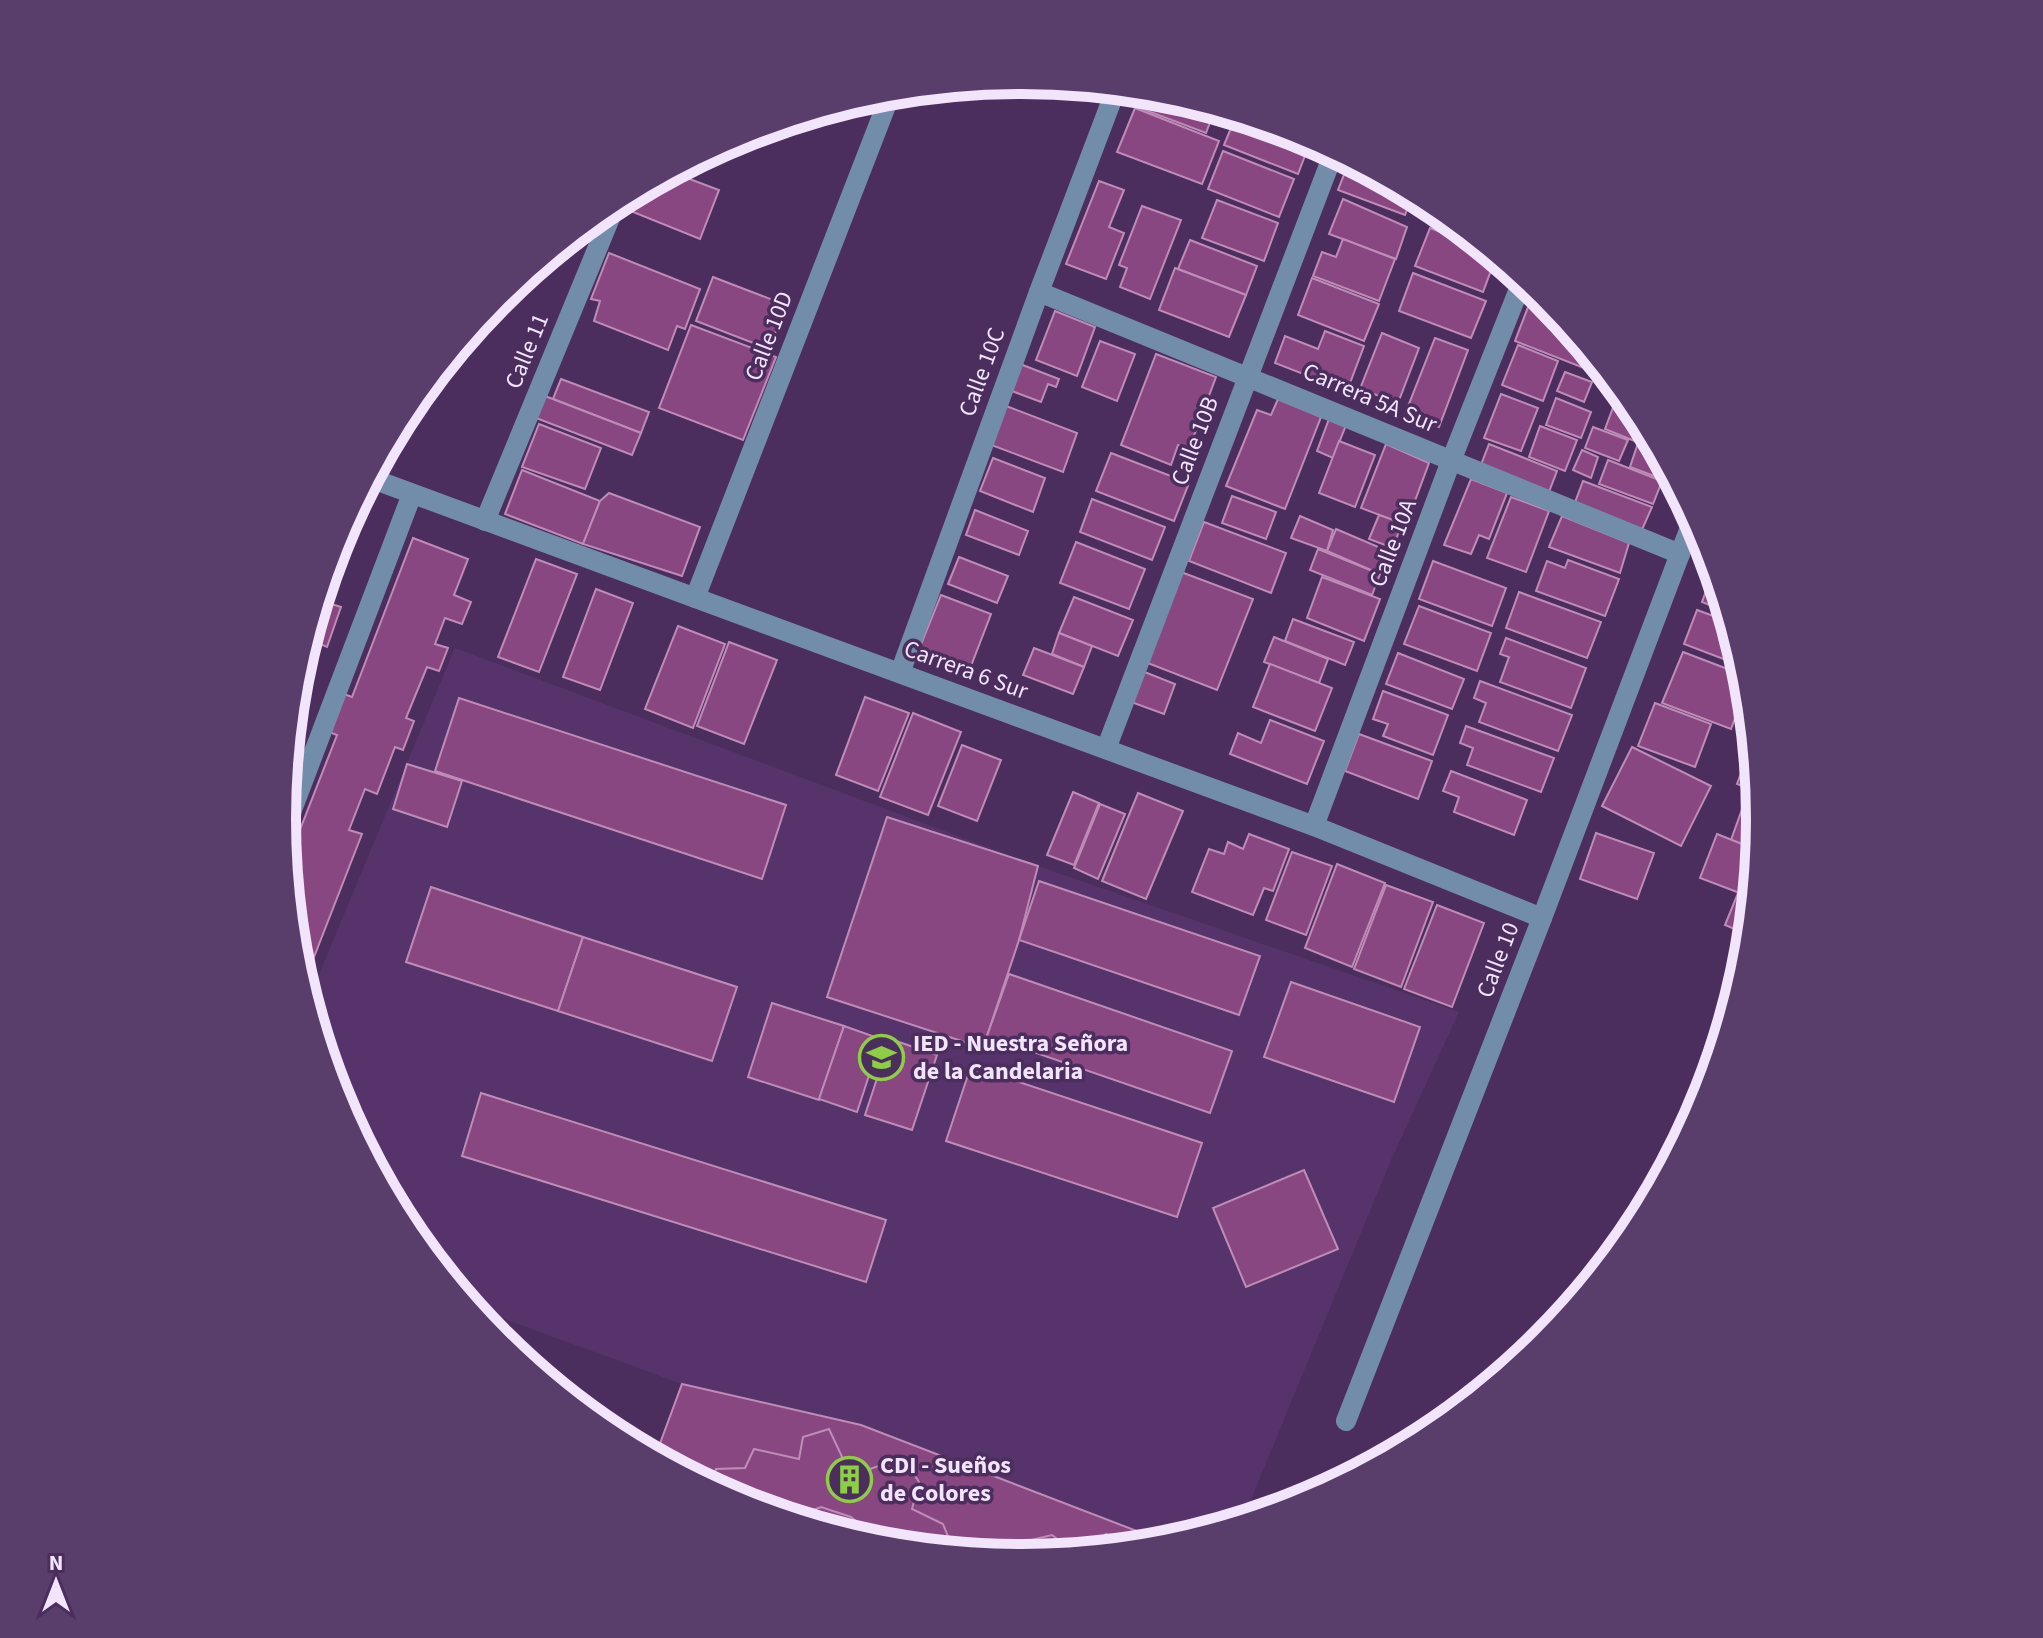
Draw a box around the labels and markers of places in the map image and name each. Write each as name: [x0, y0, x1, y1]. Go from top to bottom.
place label: IED - Nuestra Señora de la Candelaria: [913, 1026, 1128, 1089]
school or university icon: IED - Nuestra Señora de la Candelaria: [858, 1033, 906, 1081]
place label: CDI - Sueños de Colores: [880, 1448, 1011, 1511]
building icon: CDI - Sueños de Colores: [825, 1455, 873, 1503]

